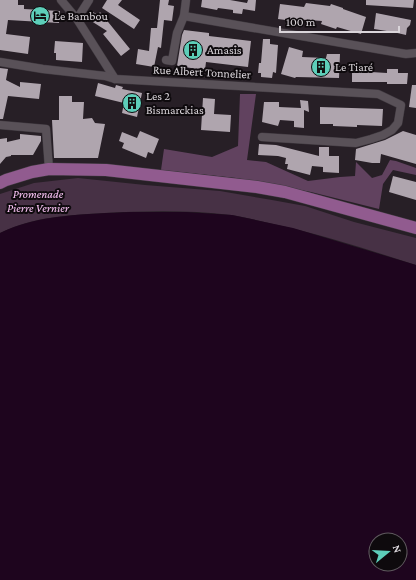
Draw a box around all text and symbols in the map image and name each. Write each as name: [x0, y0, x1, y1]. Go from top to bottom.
hotel icon: Le Bambou: [29, 5, 51, 27]
scale bar: [280, 8, 399, 34]
place label: Le Bambou: [54, 9, 108, 23]
text: 100 m: [286, 15, 316, 29]
building icon: Amasis: [182, 39, 204, 61]
place label: Amasis: [207, 43, 242, 57]
building icon: Le Tiaré: [310, 56, 332, 78]
place label: Le Tiaré: [335, 60, 373, 74]
street label: Rue Albert Tonnelier: [153, 62, 252, 82]
place label: Les 2 Bismarckias: [146, 89, 204, 117]
building icon: Les 2 Bismarckias: [121, 92, 143, 114]
park label: Promenade Pierre Vernier: [7, 187, 70, 215]
north arrow: [368, 532, 408, 572]
text: N: [391, 543, 405, 555]

